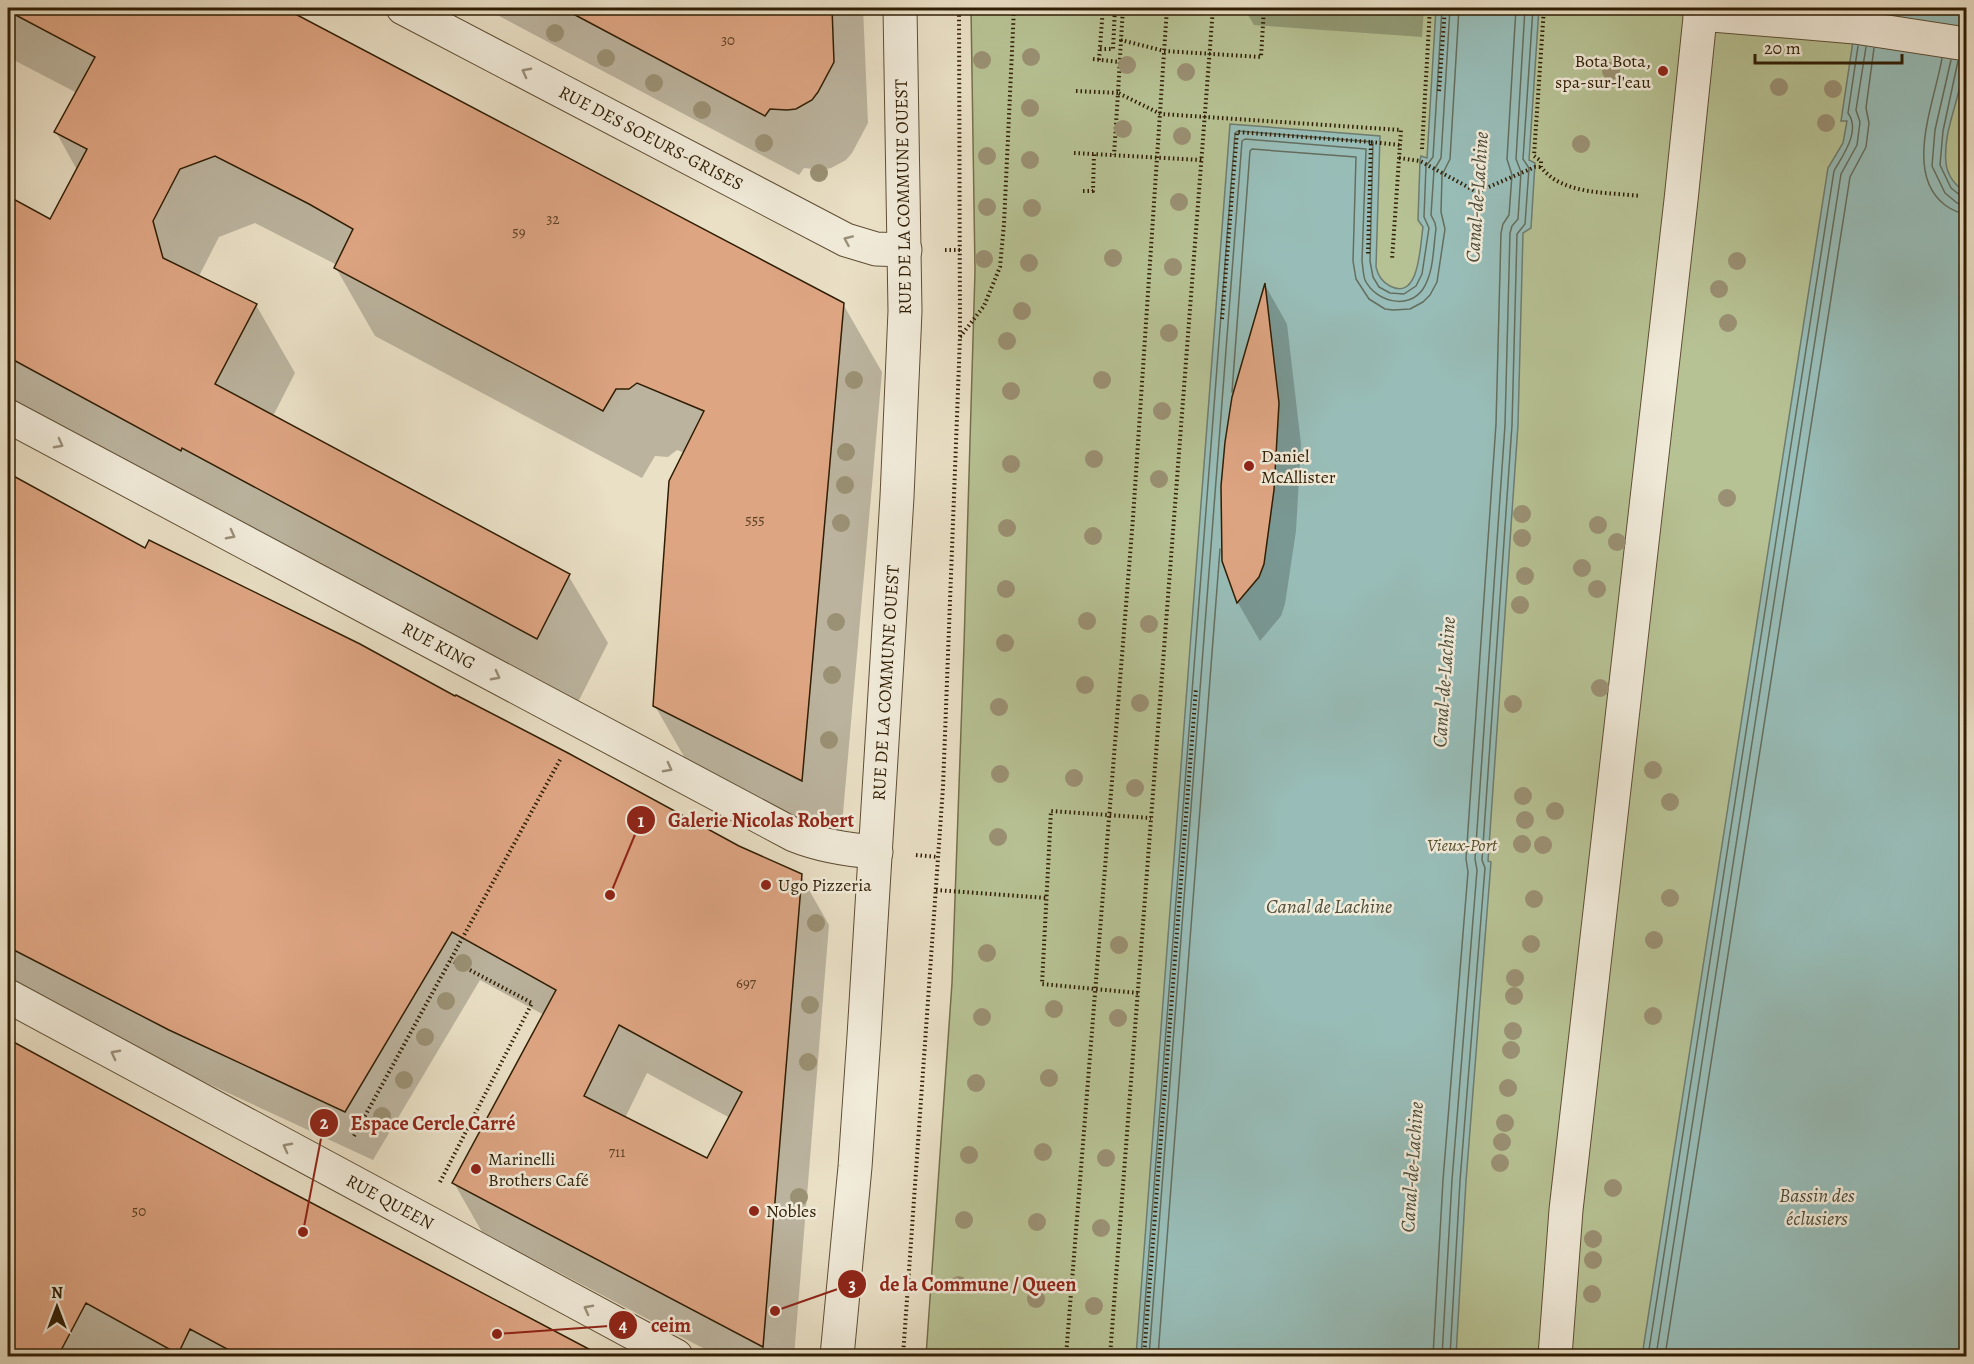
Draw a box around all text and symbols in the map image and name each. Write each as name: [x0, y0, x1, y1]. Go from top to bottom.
scale bar: [1755, 27, 1902, 65]
house number: 30: [721, 30, 735, 50]
text: 20 m: [1764, 36, 1801, 60]
place label: Bota Bota, spa-sur-l'eau: [1555, 49, 1651, 94]
marker: Bota Bota, spa-sur-l'eau: [1656, 64, 1670, 78]
one-way arrow: [522, 68, 532, 79]
street label: RUE DE LA COMMUNE OUEST: [889, 79, 917, 315]
street label: RUE DES SOEURS-GRISES: [555, 80, 747, 196]
water label: Canal-de-Lachine: [1459, 131, 1495, 263]
house number: 32: [546, 209, 560, 229]
house number: 59: [512, 222, 526, 242]
one-way arrow: [843, 235, 854, 247]
one-way arrow: [53, 437, 63, 448]
place label: Daniel McAllister: [1261, 444, 1336, 489]
marker: Daniel McAllister: [1242, 459, 1256, 473]
house number: 555: [745, 510, 765, 530]
one-way arrow: [225, 528, 235, 539]
street label: RUE DE LA COMMUNE OUEST: [866, 564, 905, 801]
street label: RUE KING: [398, 616, 480, 675]
water label: Canal-de-Lachine: [1426, 616, 1462, 748]
one-way arrow: [490, 669, 500, 680]
one-way arrow: [662, 761, 672, 772]
callout: Galerie Nicolas Robert: [626, 801, 866, 839]
text: Galerie Nicolas Robert: [668, 807, 854, 834]
text: 1: [638, 809, 645, 833]
park label: Vieux-Port: [1427, 833, 1498, 857]
place label: Ugo Pizzeria: [778, 873, 872, 897]
marker: Ugo Pizzeria: [759, 878, 773, 892]
water label: Canal de Lachine: [1266, 893, 1392, 920]
house number: 697: [736, 973, 757, 993]
one-way arrow: [111, 1050, 121, 1061]
water label: Canal-de-Lachine: [1394, 1101, 1430, 1233]
callout: Espace Cercle Carré: [309, 1104, 527, 1142]
text: Espace Cercle Carré: [351, 1110, 515, 1137]
text: 2: [320, 1111, 329, 1135]
house number: 711: [609, 1142, 625, 1162]
one-way arrow: [282, 1143, 293, 1154]
place label: Marinelli Brothers Café: [488, 1147, 589, 1192]
marker: Marinelli Brothers Café: [469, 1162, 483, 1176]
street label: RUE QUEEN: [342, 1169, 438, 1235]
water label: Bassin des éclusiers: [1779, 1182, 1855, 1232]
place label: Nobles: [766, 1199, 816, 1223]
house number: 50: [132, 1201, 146, 1221]
marker: Nobles: [747, 1204, 761, 1218]
callout: de la Commune / Queen: [837, 1265, 1088, 1303]
text: de la Commune / Queen: [880, 1271, 1076, 1298]
text: 3: [848, 1273, 856, 1297]
north arrow: [27, 1277, 87, 1337]
text: N: [51, 1282, 63, 1304]
one-way arrow: [583, 1305, 594, 1316]
callout: ceim: [608, 1306, 703, 1344]
text: ceim: [651, 1312, 691, 1339]
text: 4: [619, 1313, 628, 1337]

